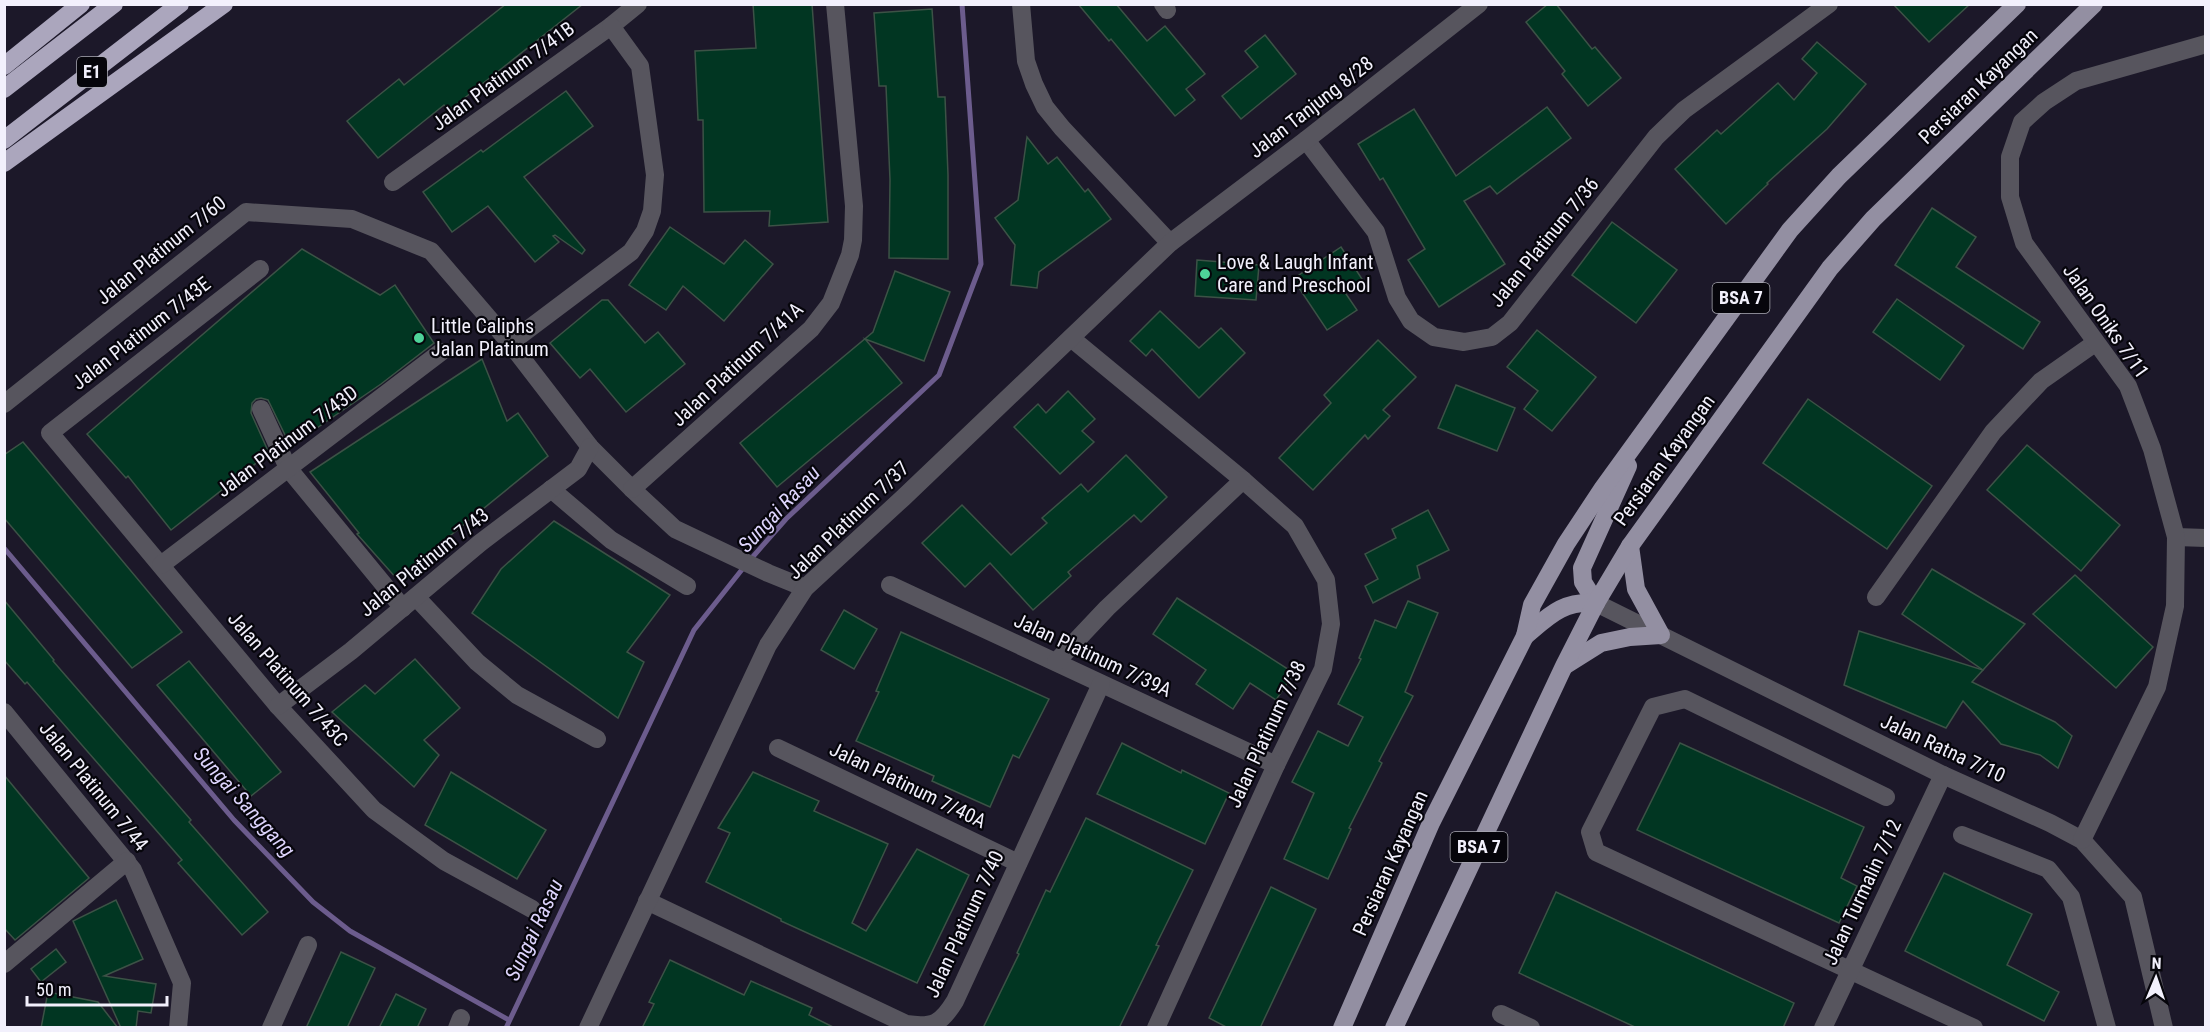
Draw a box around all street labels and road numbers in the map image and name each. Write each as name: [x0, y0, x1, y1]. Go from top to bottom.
street label: Jalan Platinum 7/41B: [427, 16, 579, 136]
street label: Persiaran Kayangan: [1913, 23, 2043, 149]
street label: Jalan Tanjung 8/28: [1244, 51, 1378, 163]
road number: E1: [77, 57, 107, 87]
street label: Jalan Platinum 7/36: [1484, 172, 1604, 312]
street label: Jalan Platinum 7/60: [91, 190, 231, 310]
street label: Jalan Oniks 7/11: [2058, 259, 2154, 383]
street label: Jalan Platinum 7/43E: [67, 271, 215, 395]
road number: BSA 7: [1712, 283, 1770, 313]
street label: Jalan Platinum 7/41A: [666, 297, 808, 431]
street label: Jalan Platinum 7/43D: [212, 380, 362, 502]
street label: Persiaran Kayangan: [1608, 390, 1720, 530]
street label: Jalan Platinum 7/37: [782, 456, 914, 584]
street label: Jalan Platinum 7/43: [354, 502, 494, 622]
street label: Jalan Platinum 7/43C: [223, 607, 353, 751]
street label: Jalan Platinum 7/39A: [1010, 608, 1176, 702]
street label: Jalan Platinum 7/38: [1221, 657, 1311, 811]
street label: Jalan Ratna 7/10: [1877, 709, 2009, 787]
street label: Jalan Platinum 7/44: [34, 716, 154, 856]
street label: Jalan Platinum 7/40A: [826, 737, 991, 833]
street label: Persiaran Kayangan: [1347, 787, 1433, 939]
street label: Jalan Turmalin 7/12: [1818, 815, 1906, 969]
road number: BSA 7: [1450, 832, 1508, 862]
street label: Jalan Platinum 7/40: [919, 847, 1009, 1001]

